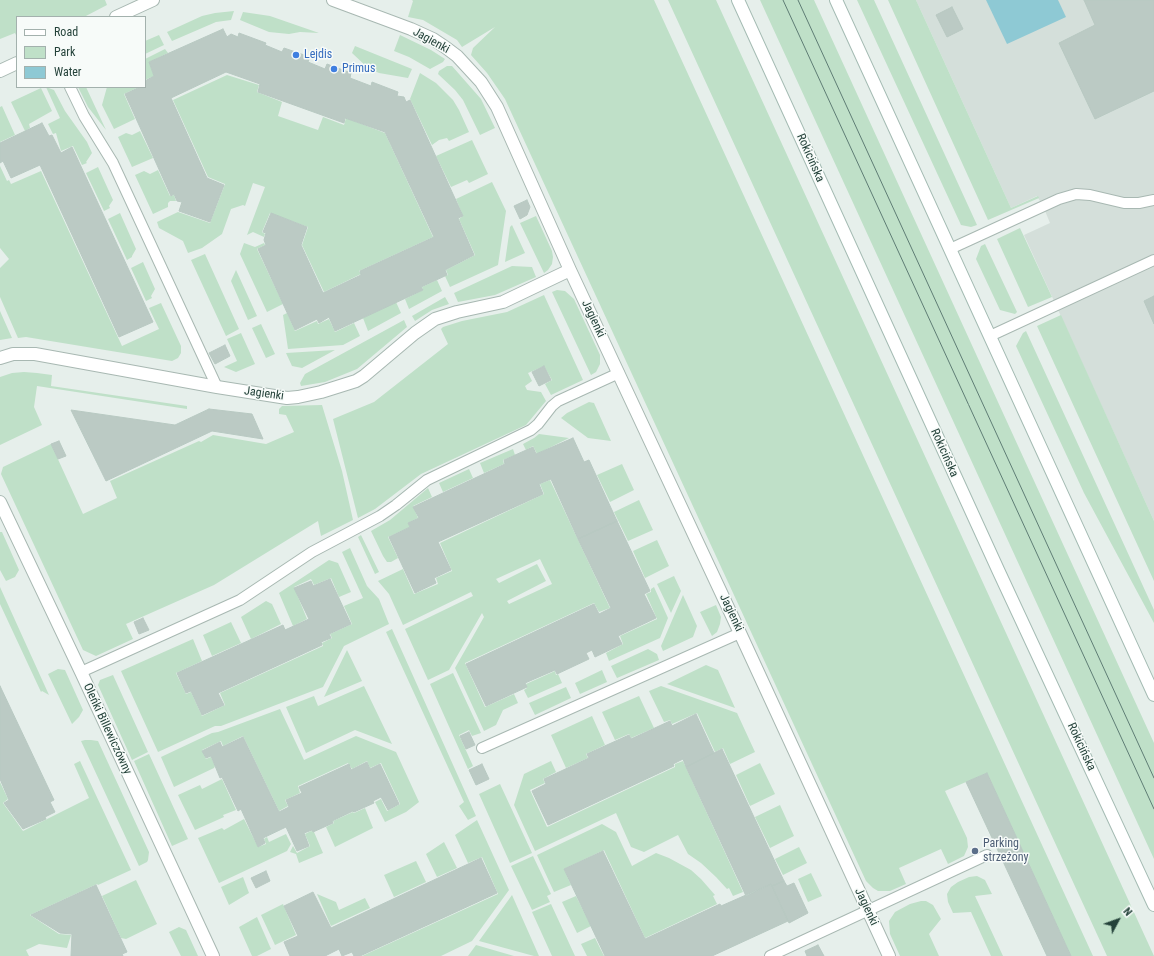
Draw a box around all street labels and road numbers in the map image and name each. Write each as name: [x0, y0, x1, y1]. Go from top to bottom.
street label: Jagienki: [410, 25, 452, 57]
street label: Rokicińska: [793, 132, 827, 184]
street label: Jagienki: [578, 298, 608, 340]
street label: Jagienki: [243, 384, 285, 404]
street label: Rokicińska: [927, 427, 961, 479]
street label: Jagienki: [716, 592, 746, 634]
street label: Oleńki Billewiczówny: [80, 681, 134, 777]
street label: Rokicińska: [1064, 721, 1098, 773]
street label: Jagienki: [851, 886, 881, 928]

